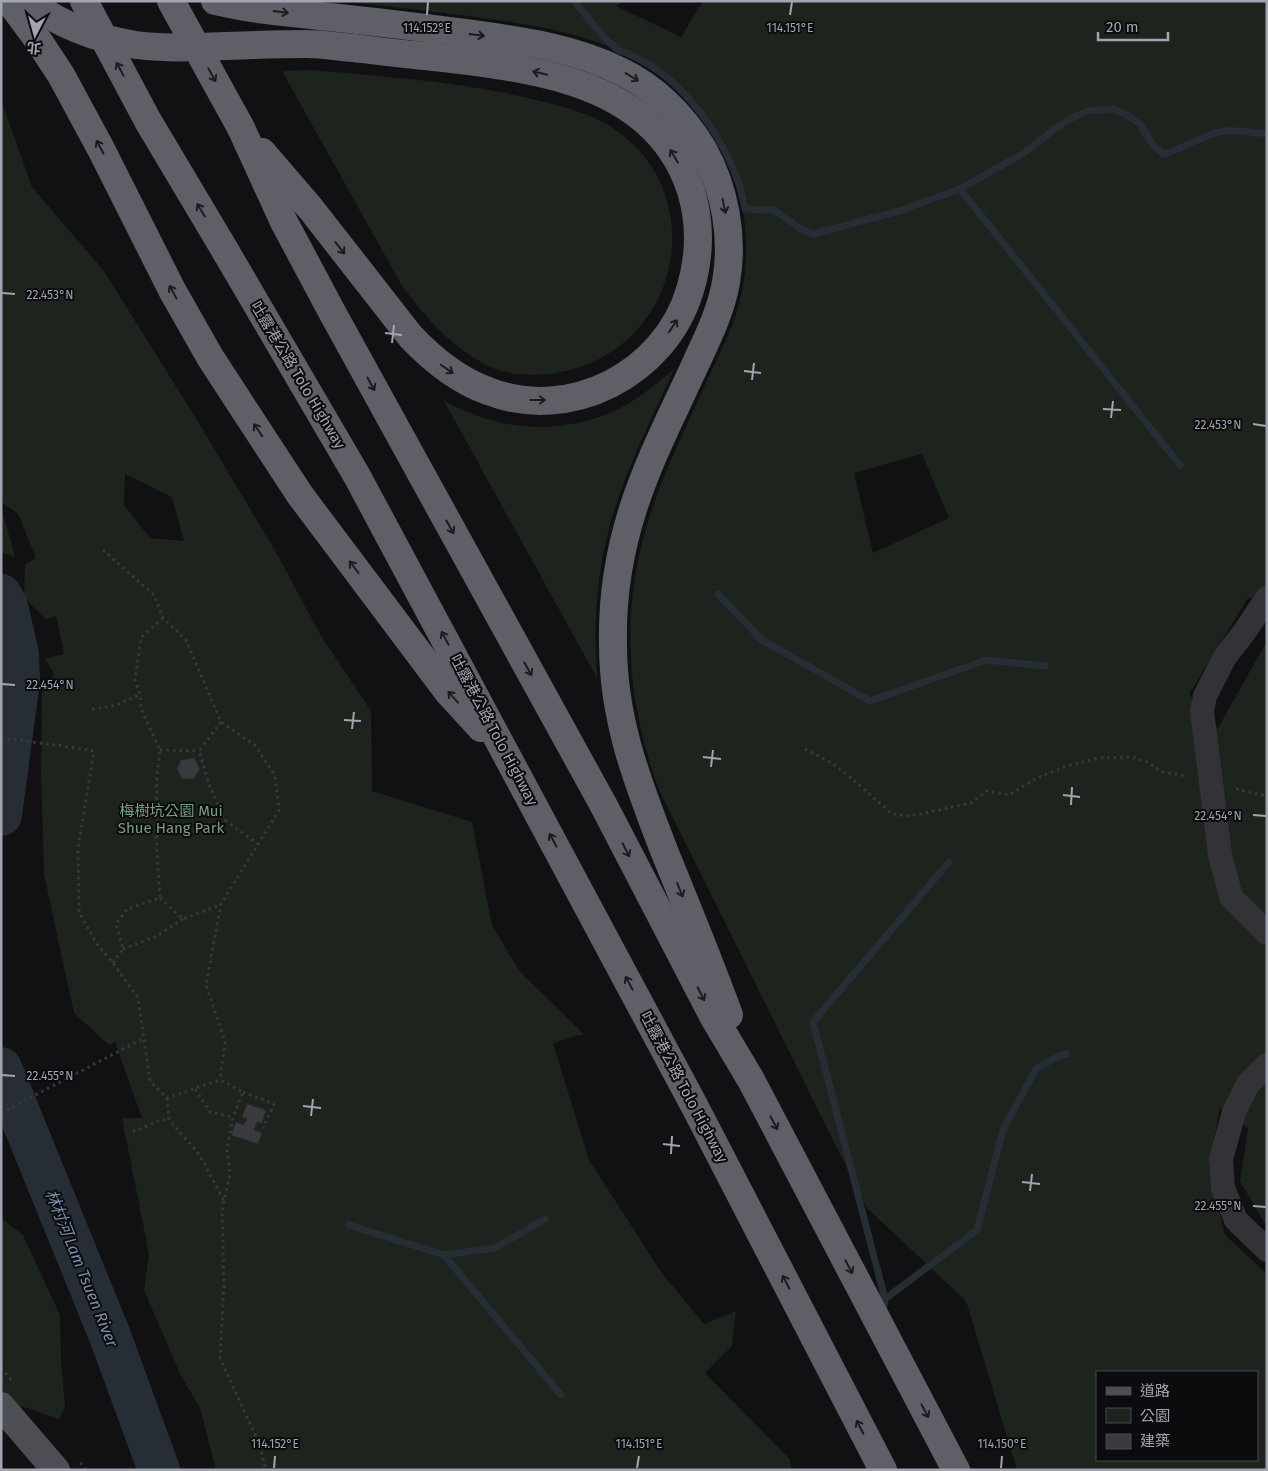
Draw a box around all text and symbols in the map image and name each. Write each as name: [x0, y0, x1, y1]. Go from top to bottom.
one-way arrow: [272, 7, 288, 17]
north arrow: [10, 10, 60, 60]
scale bar: [1098, 10, 1168, 42]
text: 20 m: [1106, 18, 1139, 36]
text: 114.152°E: [403, 21, 451, 35]
text: 114.151°E: [767, 21, 813, 35]
one-way arrow: [468, 30, 484, 40]
text: 北: [26, 38, 42, 57]
one-way arrow: [115, 62, 125, 77]
one-way arrow: [207, 67, 217, 81]
one-way arrow: [532, 68, 548, 77]
one-way arrow: [625, 73, 639, 83]
one-way arrow: [94, 140, 104, 155]
one-way arrow: [669, 149, 679, 163]
one-way arrow: [720, 197, 729, 213]
one-way arrow: [195, 204, 205, 218]
one-way arrow: [335, 241, 346, 254]
one-way arrow: [168, 285, 178, 300]
text: 22.453°N: [26, 288, 74, 302]
street label: 吐露港公路 Tolo Highway: [247, 298, 349, 452]
one-way arrow: [668, 319, 679, 333]
one-way arrow: [440, 364, 454, 374]
one-way arrow: [367, 377, 377, 391]
one-way arrow: [529, 395, 545, 405]
text: 22.453°N: [1194, 418, 1242, 432]
one-way arrow: [253, 424, 263, 438]
one-way arrow: [445, 519, 455, 533]
one-way arrow: [349, 561, 360, 574]
one-way arrow: [439, 632, 449, 646]
street label: 吐露港公路 Tolo Highway: [446, 651, 542, 809]
one-way arrow: [524, 661, 533, 676]
text: 22.454°N: [26, 678, 74, 692]
one-way arrow: [447, 690, 458, 703]
park label: 梅樹坑公園 Mui Shue Hang Park: [118, 802, 224, 837]
text: 22.454°N: [1194, 809, 1242, 823]
one-way arrow: [547, 833, 557, 848]
one-way arrow: [621, 842, 631, 857]
one-way arrow: [676, 882, 685, 897]
one-way arrow: [624, 976, 634, 991]
one-way arrow: [696, 986, 706, 1001]
street label: 吐露港公路 Tolo Highway: [636, 1008, 732, 1166]
text: 22.455°N: [27, 1069, 73, 1083]
one-way arrow: [770, 1115, 779, 1130]
water label: 林村河 Lam Tsuen River: [41, 1187, 122, 1351]
text: 22.455°N: [1195, 1199, 1241, 1213]
one-way arrow: [845, 1259, 854, 1274]
one-way arrow: [781, 1275, 791, 1290]
legend: [1096, 1371, 1258, 1461]
text: 道路: [1140, 1382, 1170, 1400]
one-way arrow: [921, 1403, 930, 1418]
text: 公園: [1140, 1407, 1170, 1425]
one-way arrow: [855, 1419, 865, 1434]
text: 建築: [1140, 1432, 1170, 1450]
text: 114.152°E: [251, 1437, 299, 1451]
text: 114.151°E: [616, 1437, 662, 1451]
text: 114.150°E: [978, 1437, 1026, 1451]

